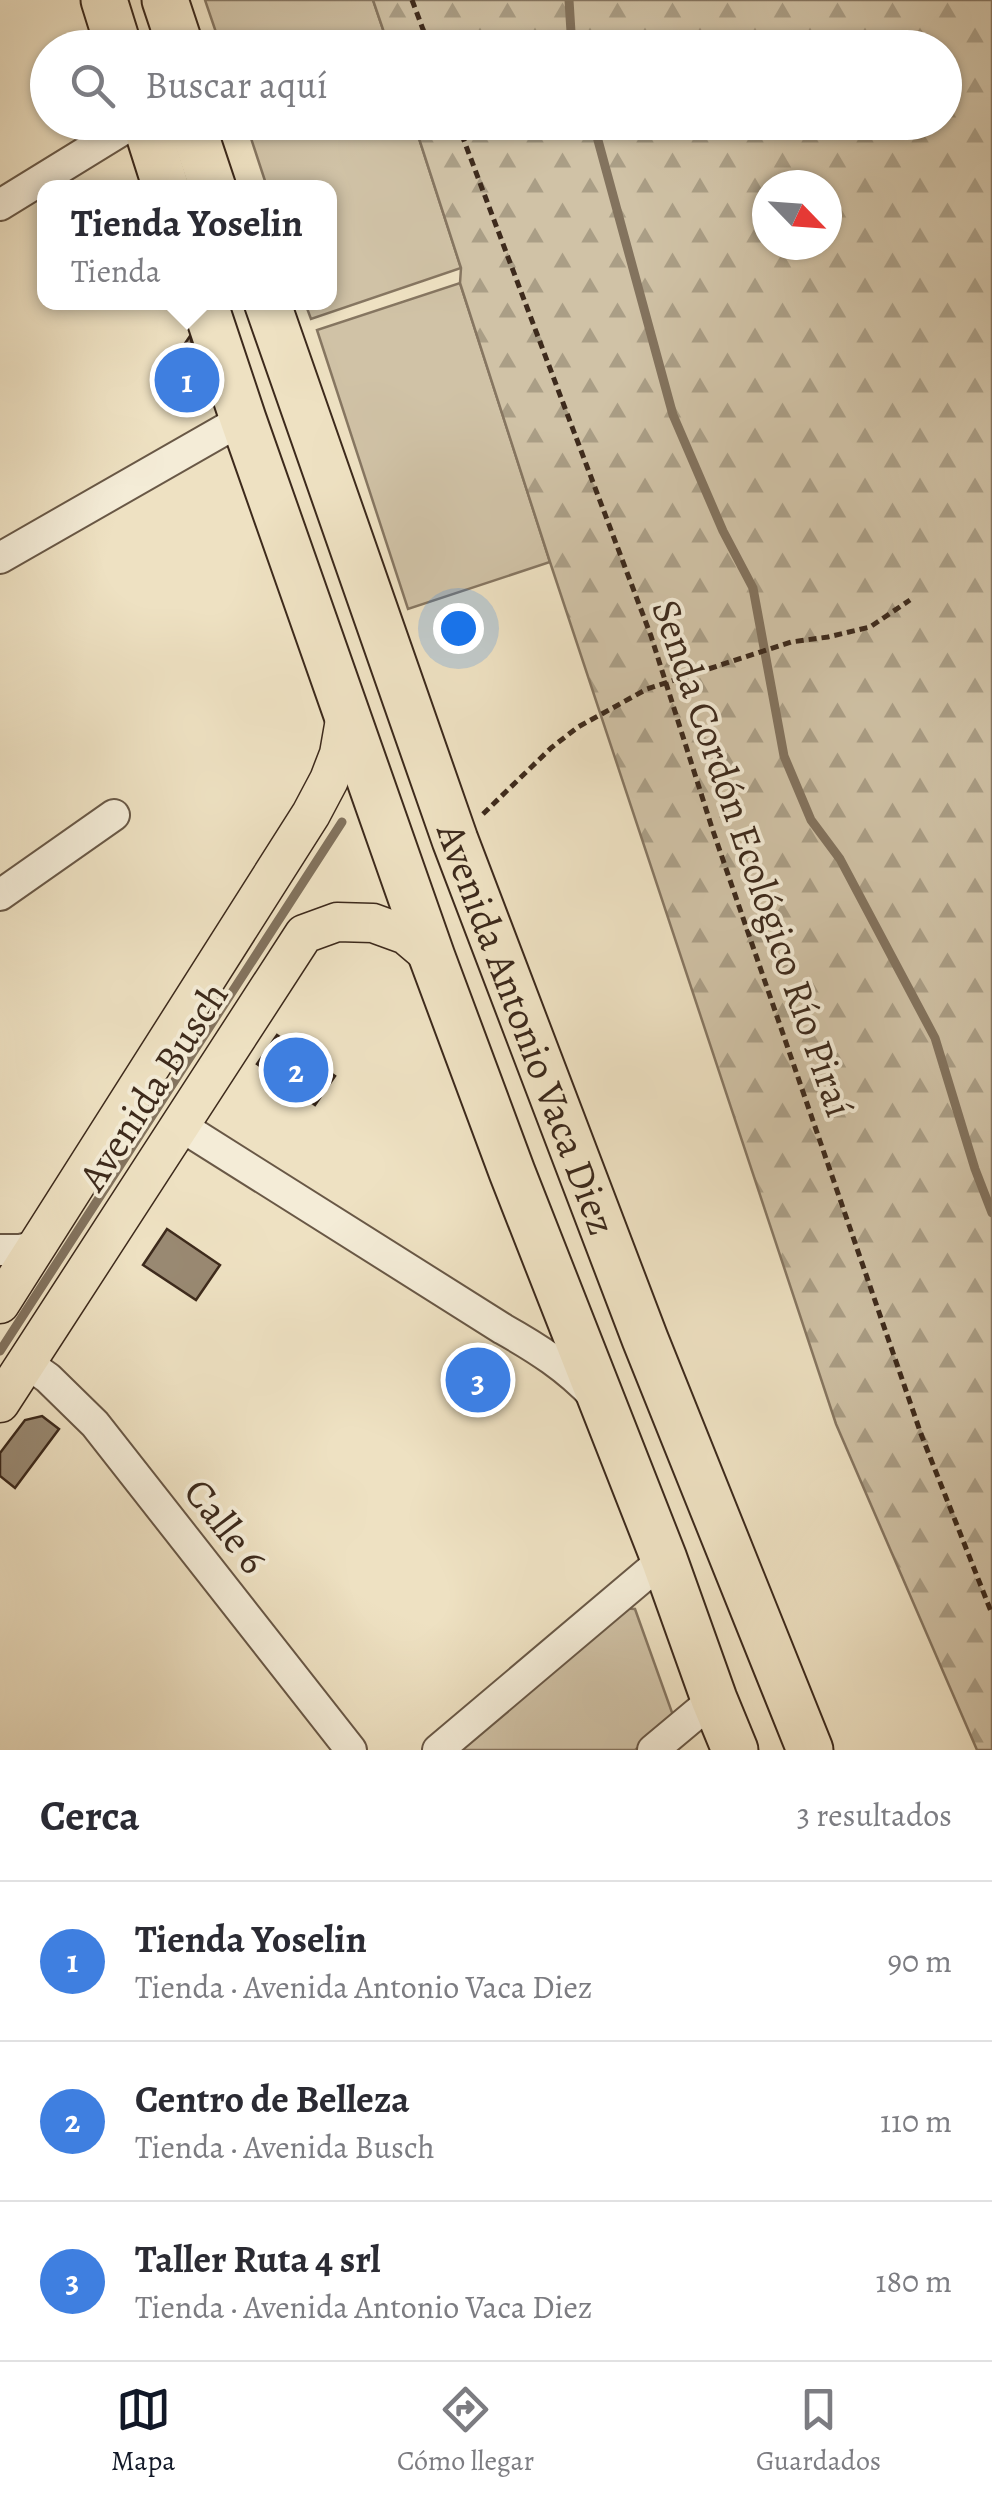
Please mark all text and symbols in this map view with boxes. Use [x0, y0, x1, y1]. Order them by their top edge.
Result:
search box [30, 30, 962, 140]
icon: search [65, 58, 120, 113]
text: Buscar aquí [145, 59, 328, 111]
north arrow [752, 170, 842, 260]
popup [37, 180, 337, 310]
text: Tienda Yoselin [71, 197, 303, 249]
text: Tienda [71, 249, 161, 293]
pin: 1 [154, 342, 220, 418]
street label: Senda Cordón Ecológico Río Piraí [639, 592, 867, 1124]
your location [433, 603, 484, 654]
street label: Avenida Antonio Vaca Diez [423, 815, 630, 1243]
street label: Avenida Busch [64, 971, 241, 1202]
pin: 2 [264, 1032, 328, 1108]
pin: 3 [446, 1342, 510, 1418]
street label: Calle 6 [171, 1467, 281, 1585]
text: Cerca [40, 1787, 139, 1844]
text: 3 resultados [797, 1793, 952, 1837]
text: Tienda Yoselin [135, 1913, 367, 1965]
text: 1 [67, 1939, 78, 1983]
text: 90 m [887, 1939, 952, 1983]
text: Tienda · Avenida Antonio Vaca Diez [135, 1965, 592, 2009]
text: Centro de Belleza [135, 2073, 410, 2125]
text: 2 [65, 2099, 80, 2143]
text: 110 m [880, 2099, 952, 2143]
text: Tienda · Avenida Busch [135, 2125, 435, 2169]
text: Taller Ruta 4 srl [135, 2233, 381, 2285]
text: 3 [66, 2259, 79, 2303]
text: 180 m [876, 2259, 952, 2303]
text: Tienda · Avenida Antonio Vaca Diez [135, 2285, 592, 2329]
tab: Mapa [111, 2382, 175, 2480]
tab: Cómo llegar [397, 2382, 534, 2480]
tab: Guardados [756, 2382, 881, 2480]

